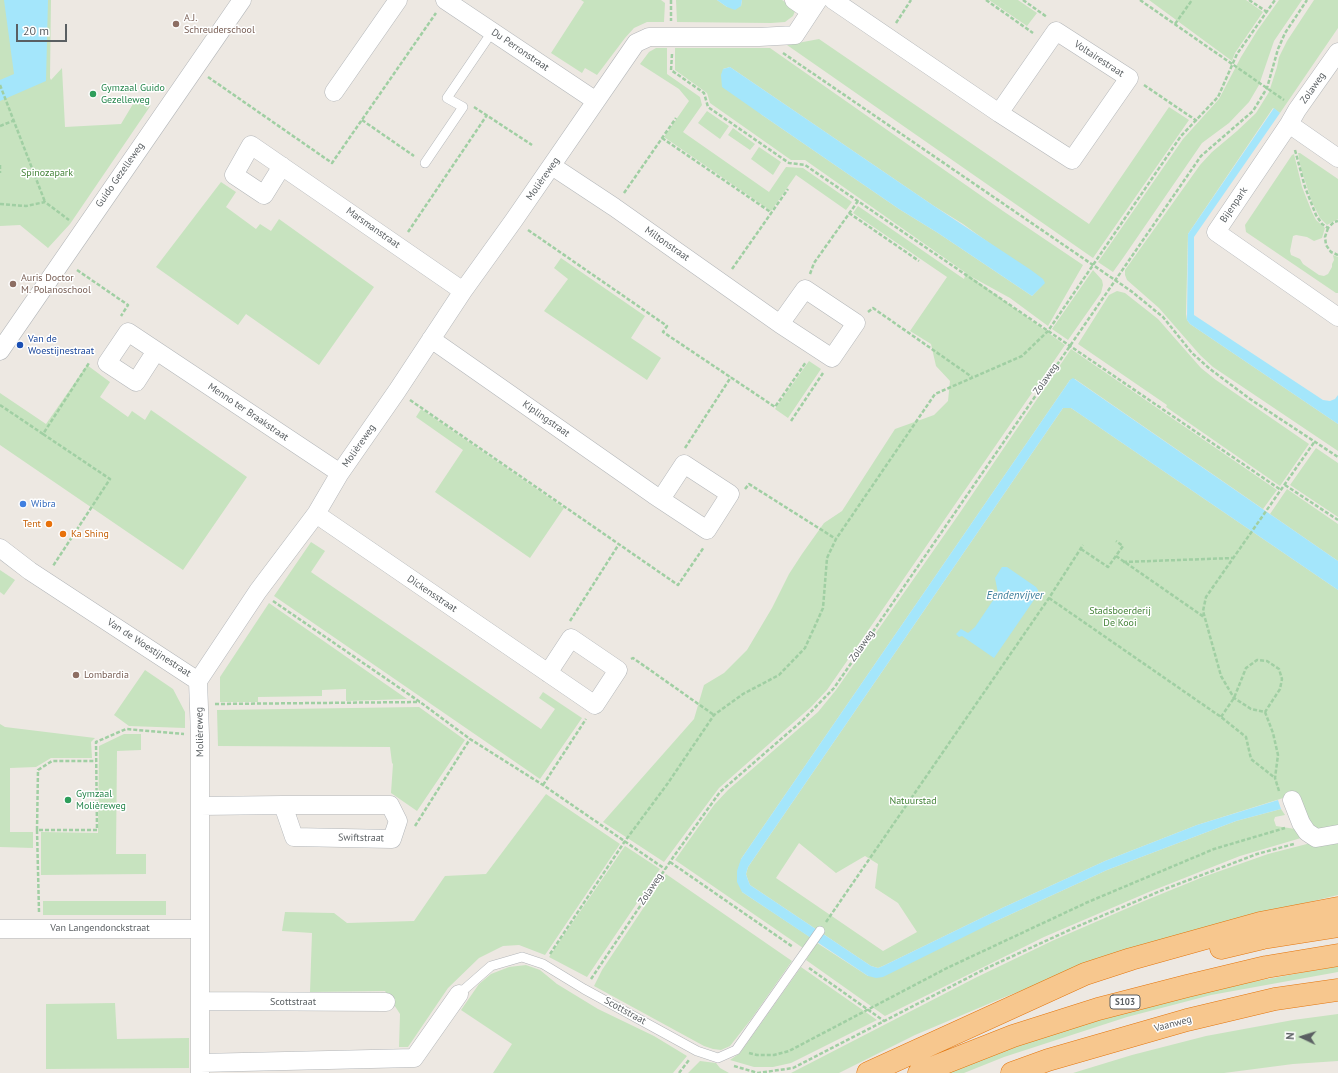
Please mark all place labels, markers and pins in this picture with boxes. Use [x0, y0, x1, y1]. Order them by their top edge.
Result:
place label: A.J. Schreuderschool [184, 12, 255, 36]
marker: A.J. Schreuderschool [171, 19, 181, 29]
place label: Gymzaal Guido Gezelleweg [101, 82, 165, 106]
marker: Gymzaal Guido Gezelleweg [88, 89, 98, 99]
place label: Auris Doctor M. Polanoschool [21, 272, 91, 296]
marker: Auris Doctor M. Polanoschool [8, 279, 18, 289]
place label: Van de Woestijnestraat [28, 333, 94, 356]
marker: Van de Woestijnestraat [15, 340, 25, 350]
place label: Wibra [31, 498, 56, 510]
marker: Wibra [18, 499, 28, 509]
place label: Tent [23, 518, 41, 530]
marker: Tent [44, 519, 54, 529]
place label: Ka Shing [71, 528, 109, 540]
marker: Ka Shing [58, 529, 68, 539]
place label: Lombardia [84, 669, 129, 681]
marker: Lombardia [71, 670, 81, 680]
place label: Gymzaal Molièreweg [76, 788, 126, 812]
marker: Gymzaal Molièreweg [63, 795, 73, 805]

